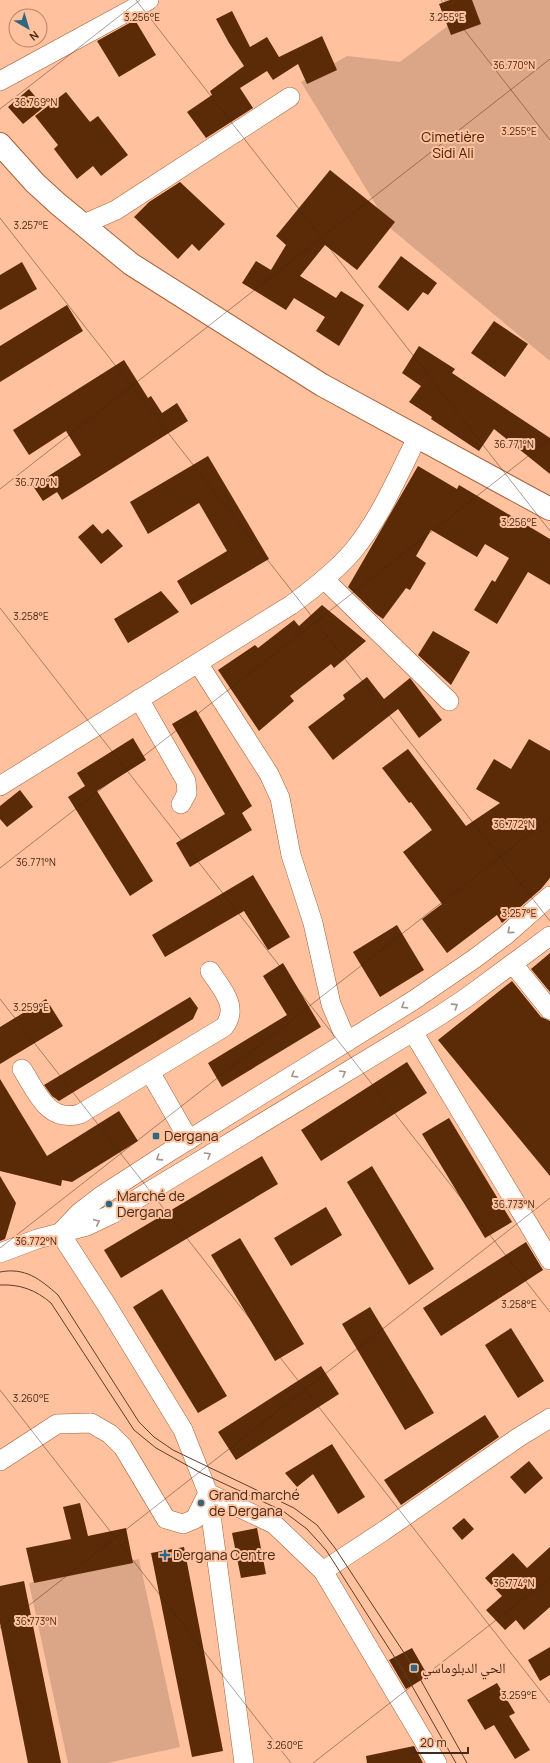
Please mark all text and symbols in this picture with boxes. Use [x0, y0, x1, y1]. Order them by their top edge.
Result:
north arrow [8, 8, 48, 48]
text: 3.256°E [124, 10, 160, 24]
text: 3.255°E [429, 10, 465, 24]
text: N [27, 28, 42, 45]
text: 36.770°N [493, 58, 535, 72]
text: 36.769°N [15, 95, 58, 109]
text: 3.255°E [501, 124, 537, 138]
park label: Cimetière Sidi Ali [421, 127, 485, 162]
text: 3.257°E [14, 218, 49, 232]
text: 36.771°N [494, 437, 534, 451]
text: 36.770°N [15, 475, 57, 489]
text: 3.256°E [501, 515, 537, 529]
text: 3.258°E [13, 609, 49, 623]
text: 36.772°N [493, 817, 535, 831]
text: 36.771°N [16, 855, 56, 869]
text: 3.257°E [502, 906, 537, 920]
one-way arrow [507, 927, 515, 934]
text: 3.259°E [13, 1000, 49, 1014]
one-way arrow [401, 1001, 408, 1009]
one-way arrow [451, 1003, 458, 1011]
one-way arrow [291, 1070, 298, 1078]
one-way arrow [339, 1070, 346, 1078]
place label: Dergana [164, 1126, 219, 1145]
marker: Dergana [151, 1131, 161, 1141]
one-way arrow [204, 1152, 211, 1160]
one-way arrow [157, 1154, 164, 1161]
place label: Marché de Dergana [117, 1186, 185, 1221]
text: 36.773°N [493, 1197, 535, 1211]
marker: Marché de Dergana [104, 1199, 114, 1209]
one-way arrow [93, 1218, 100, 1226]
text: 36.772°N [15, 1234, 57, 1248]
text: 3.258°E [501, 1297, 537, 1311]
text: 3.260°E [13, 1391, 49, 1405]
place label: Grand marché de Dergana [209, 1485, 300, 1520]
marker: Grand marché de Dergana [196, 1498, 206, 1508]
place label: Dergana Centre [173, 1545, 275, 1564]
marker: Dergana Centre [160, 1550, 170, 1560]
text: 36.774°N [493, 1576, 535, 1590]
text: 36.773°N [15, 1614, 57, 1628]
place label: الحي الدبلوماسي [422, 1658, 506, 1680]
marker: الحي الدبلوماسي [409, 1663, 419, 1673]
text: 3.259°E [501, 1688, 537, 1702]
scale bar [414, 1729, 468, 1755]
text: 20 m [420, 1734, 447, 1751]
text: 3.260°E [267, 1738, 303, 1752]

